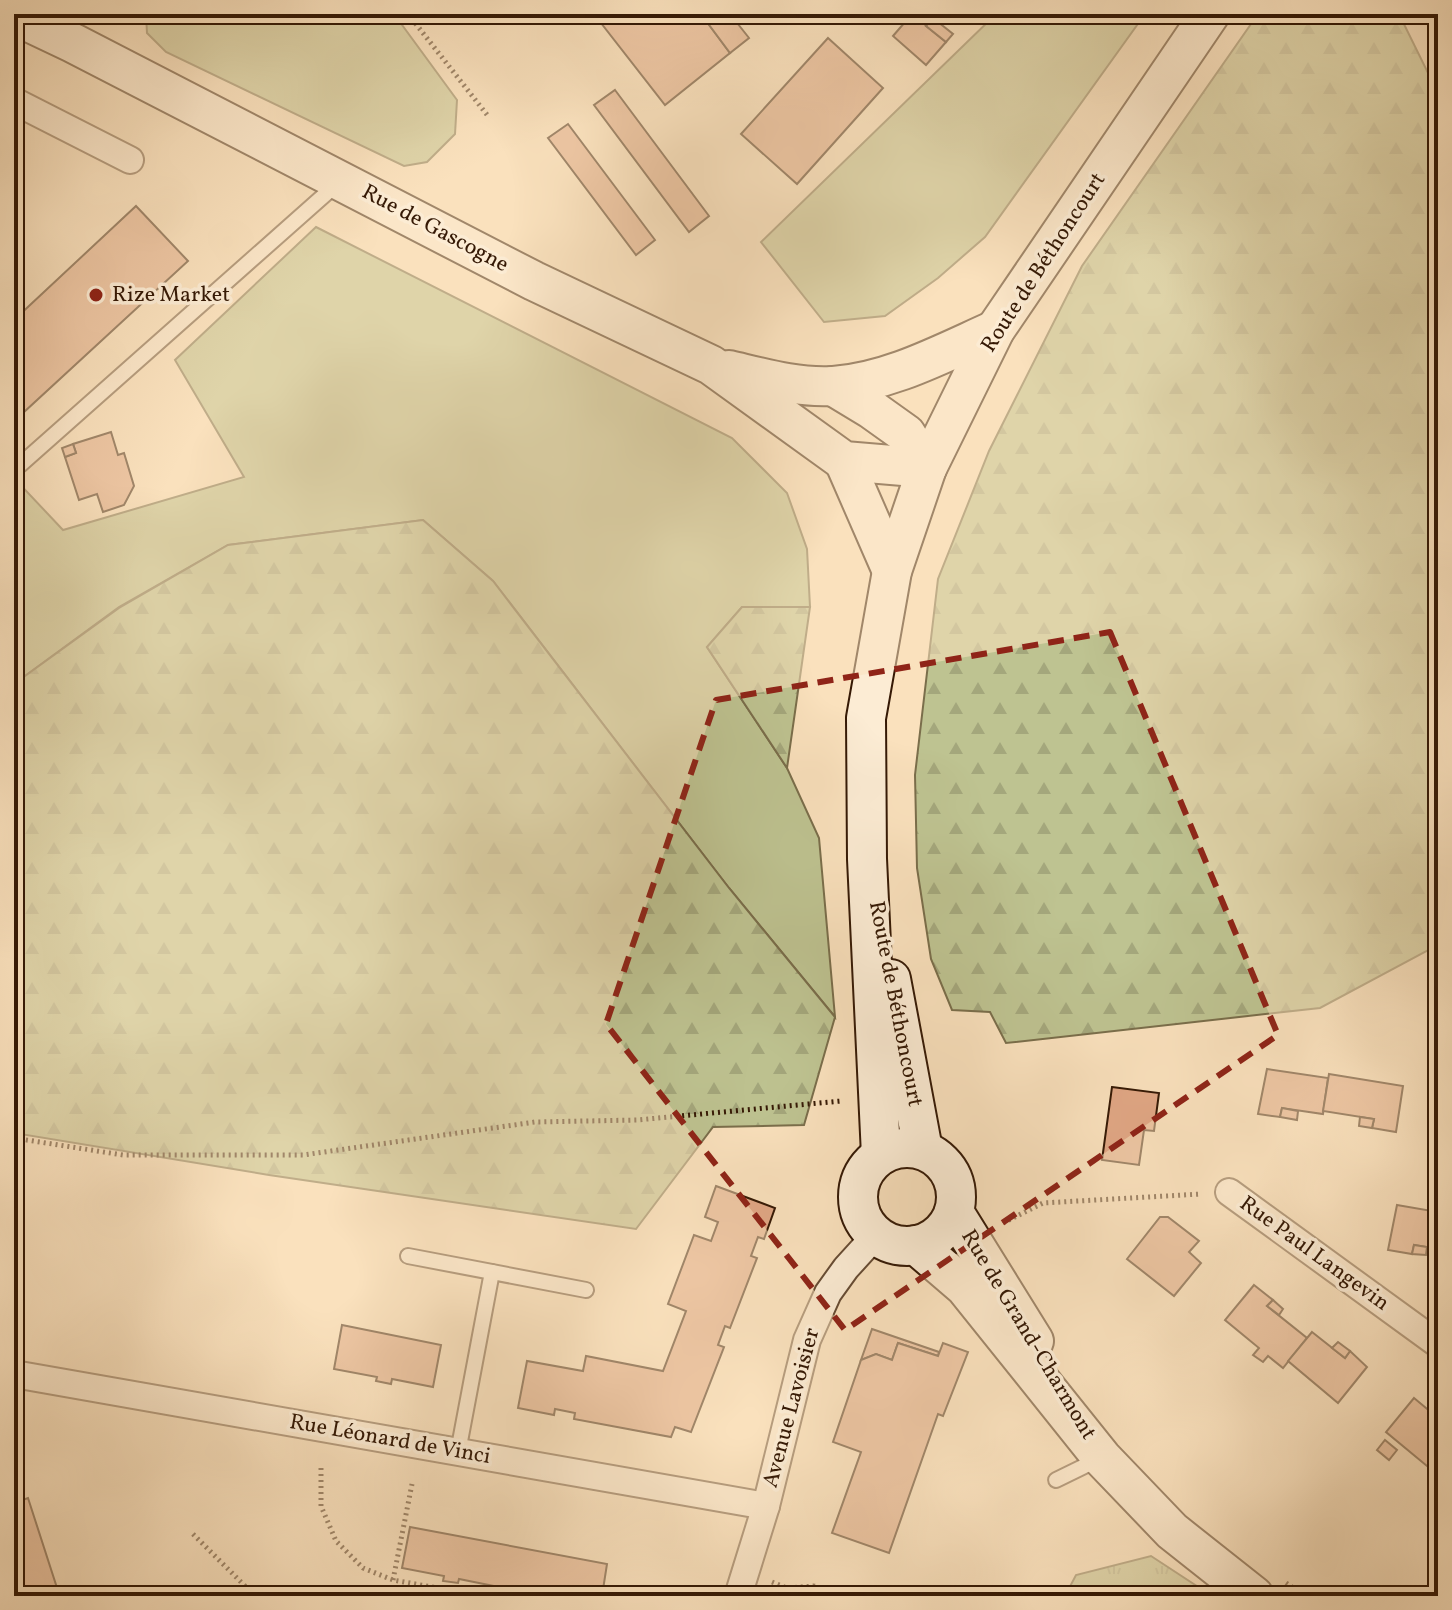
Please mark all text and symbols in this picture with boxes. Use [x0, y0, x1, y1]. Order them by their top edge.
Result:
street label: Route de Béthoncourt [974, 167, 1114, 359]
street label: Rue de Gascogne [356, 177, 514, 281]
place label: Rize Market [112, 280, 230, 311]
marker: Rize Market [87, 286, 105, 304]
street label: Route de Béthoncourt [860, 898, 930, 1110]
street label: Rue Paul Langevin [1233, 1189, 1395, 1319]
street label: Rue de Grand-Charmont [953, 1224, 1103, 1446]
street label: Avenue Lavoisier [756, 1325, 828, 1491]
street label: Rue Léonard de Vinci [287, 1407, 493, 1473]

